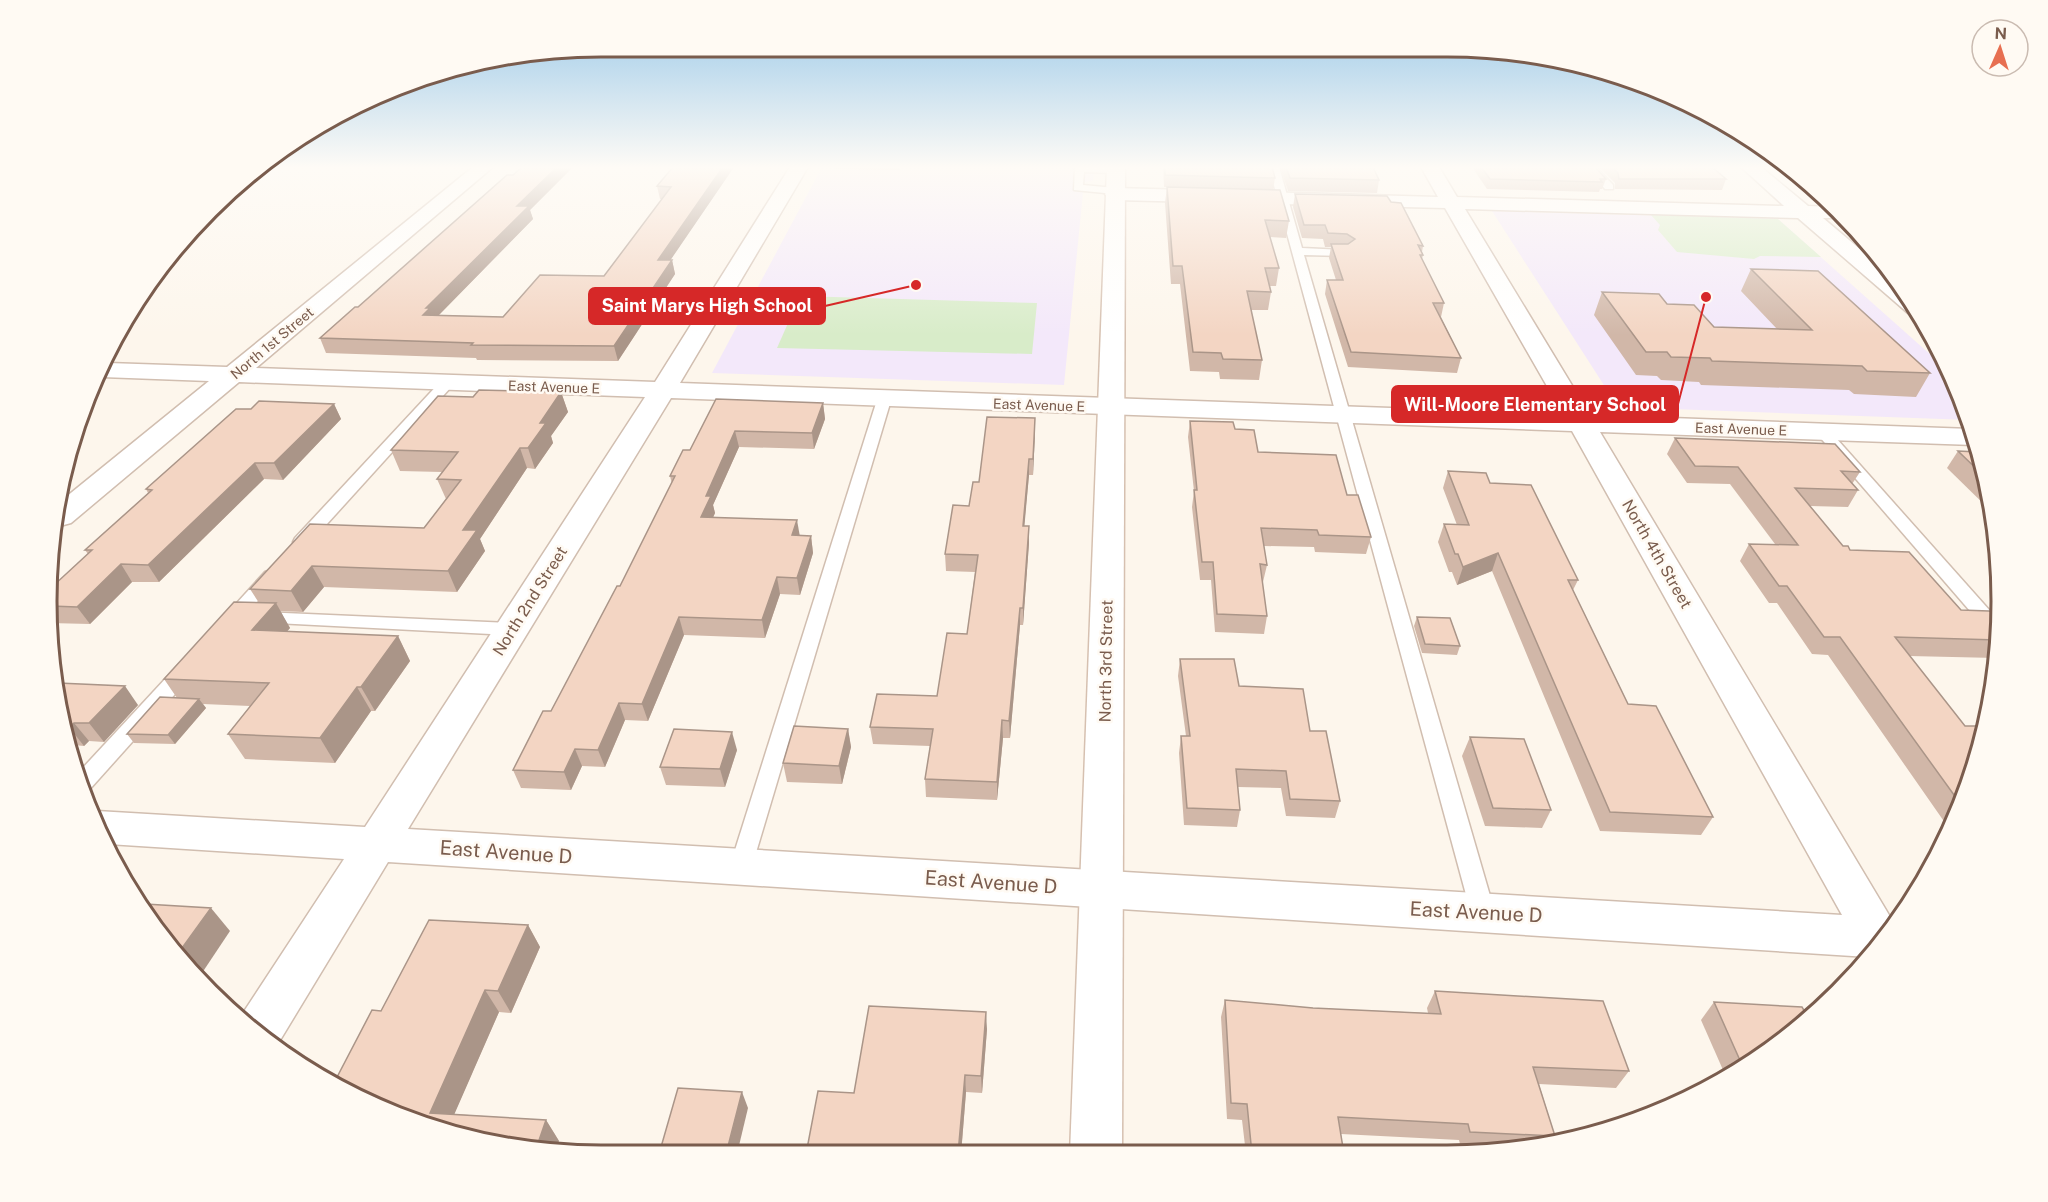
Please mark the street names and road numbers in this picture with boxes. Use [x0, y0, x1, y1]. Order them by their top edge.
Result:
street label: North 1st Street [227, 304, 317, 382]
street label: East Avenue E [508, 377, 600, 397]
street label: East Avenue E [993, 395, 1085, 415]
street label: East Avenue E [1695, 419, 1787, 439]
street label: North 4th Street [1618, 496, 1696, 612]
street label: North 2nd Street [489, 543, 571, 659]
street label: North 3rd Street [1095, 599, 1117, 723]
street label: East Avenue D [439, 835, 573, 869]
street label: East Avenue D [924, 865, 1058, 899]
street label: East Avenue D [1409, 897, 1543, 927]

